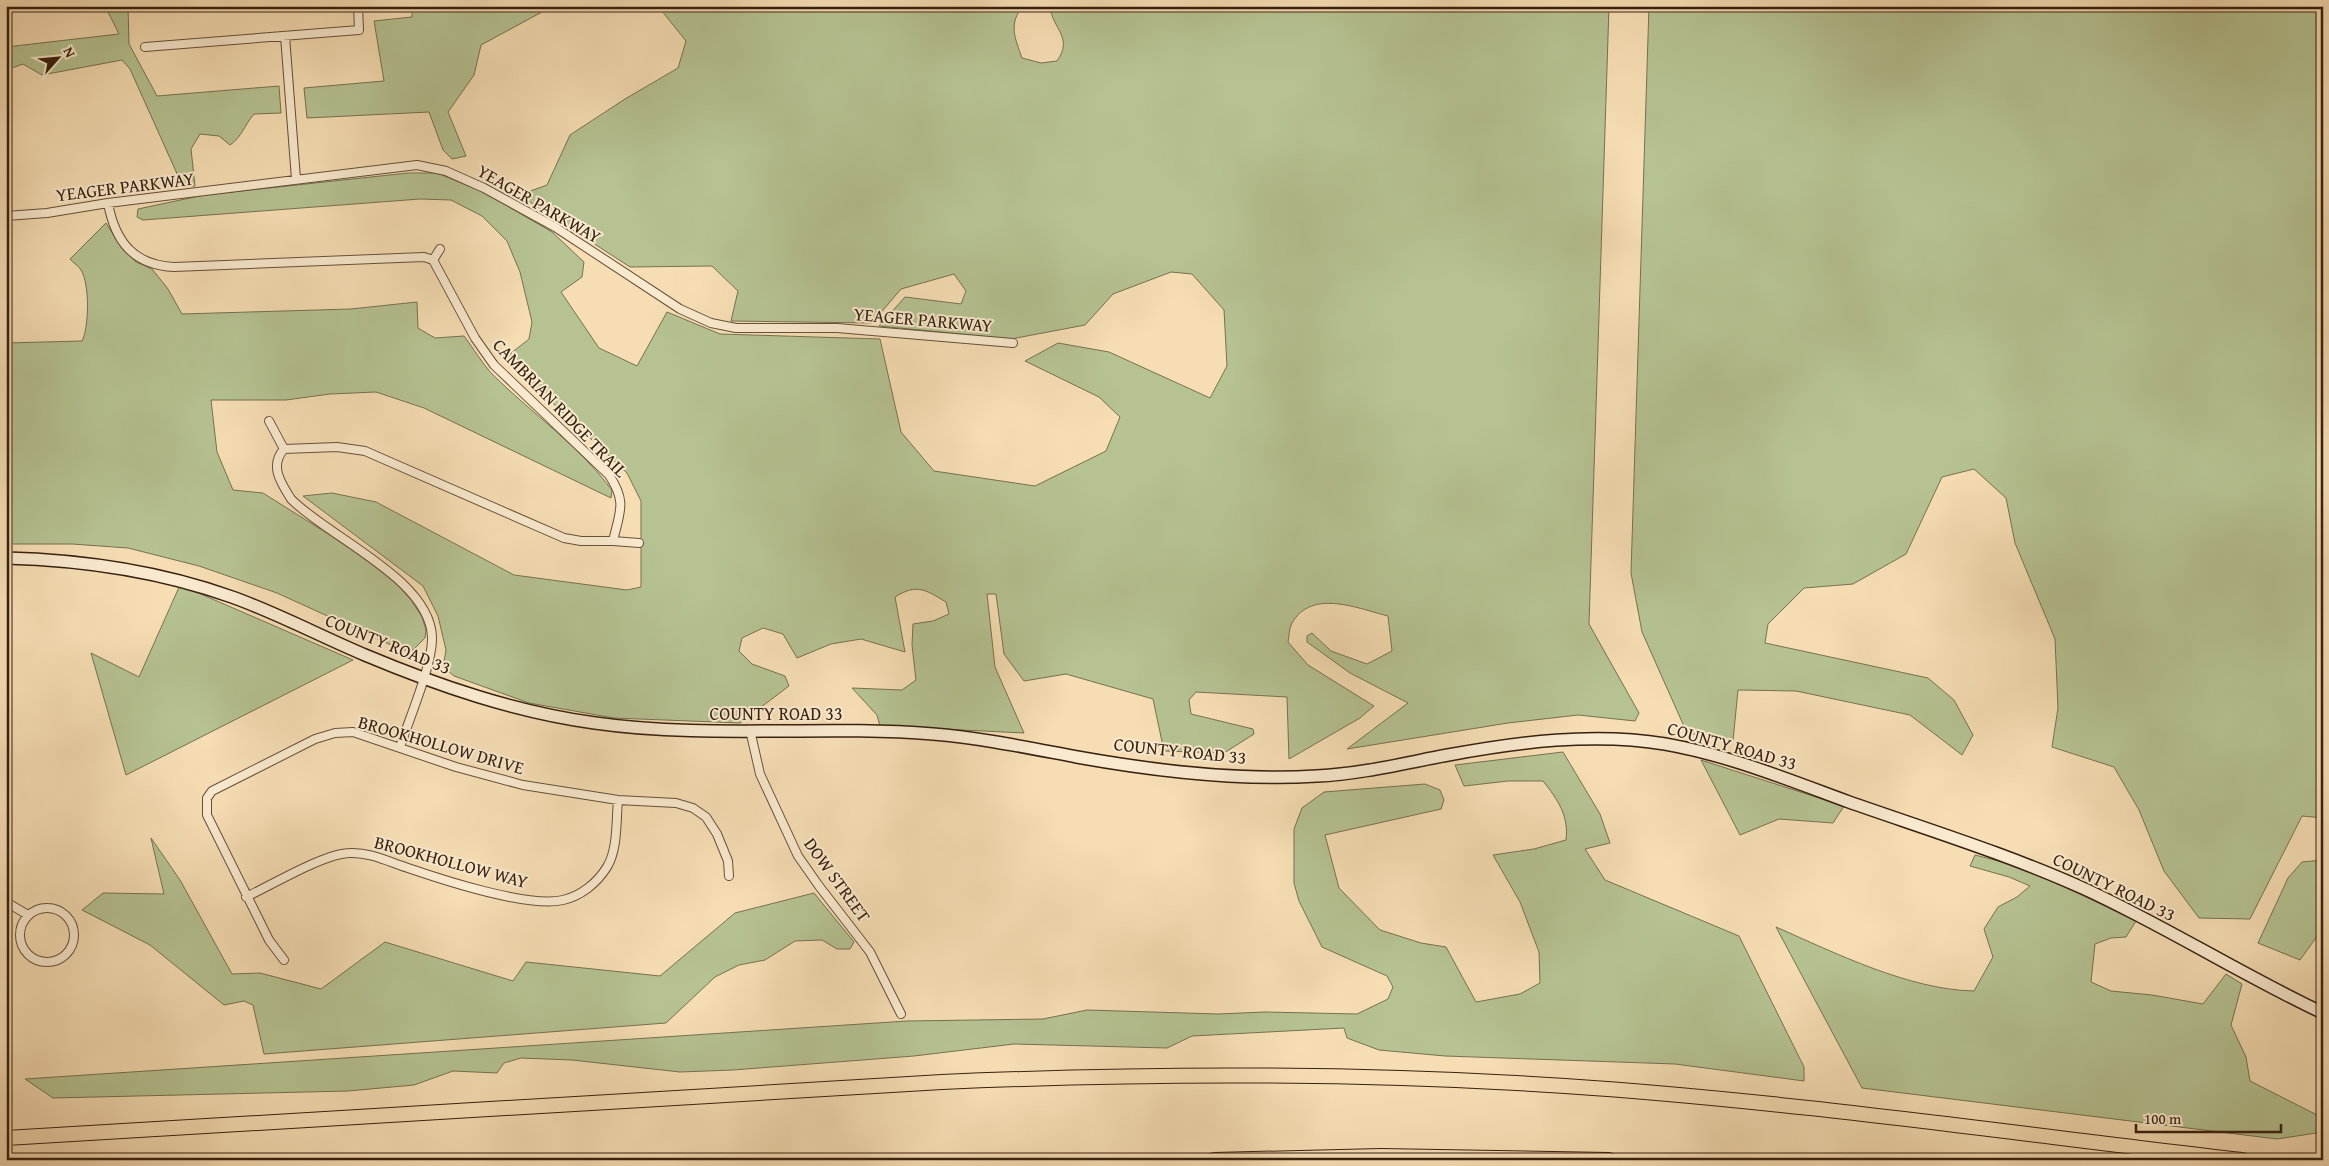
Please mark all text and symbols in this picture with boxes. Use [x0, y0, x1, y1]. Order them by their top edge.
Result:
north arrow [32, 32, 82, 82]
text: N [59, 43, 81, 61]
street label: YEAGER PARKWAY [472, 157, 606, 250]
street label: YEAGER PARKWAY [54, 165, 196, 208]
street label: YEAGER PARKWAY [853, 300, 994, 339]
street label: CAMBRIAN RIDGE TRAIL [487, 332, 634, 483]
street label: COUNTY ROAD 33 [321, 606, 455, 681]
street label: COUNTY ROAD 33 [709, 700, 843, 727]
street label: BROOKHOLLOW DRIVE [355, 708, 527, 781]
street label: COUNTY ROAD 33 [1664, 714, 1800, 777]
street label: COUNTY ROAD 33 [1112, 730, 1248, 771]
street label: BROOKHOLLOW WAY [371, 828, 531, 895]
street label: DOW STREET [797, 832, 877, 928]
street label: COUNTY ROAD 33 [2048, 845, 2180, 928]
scale bar [2136, 1101, 2282, 1133]
text: 100 m [2144, 1108, 2182, 1129]

